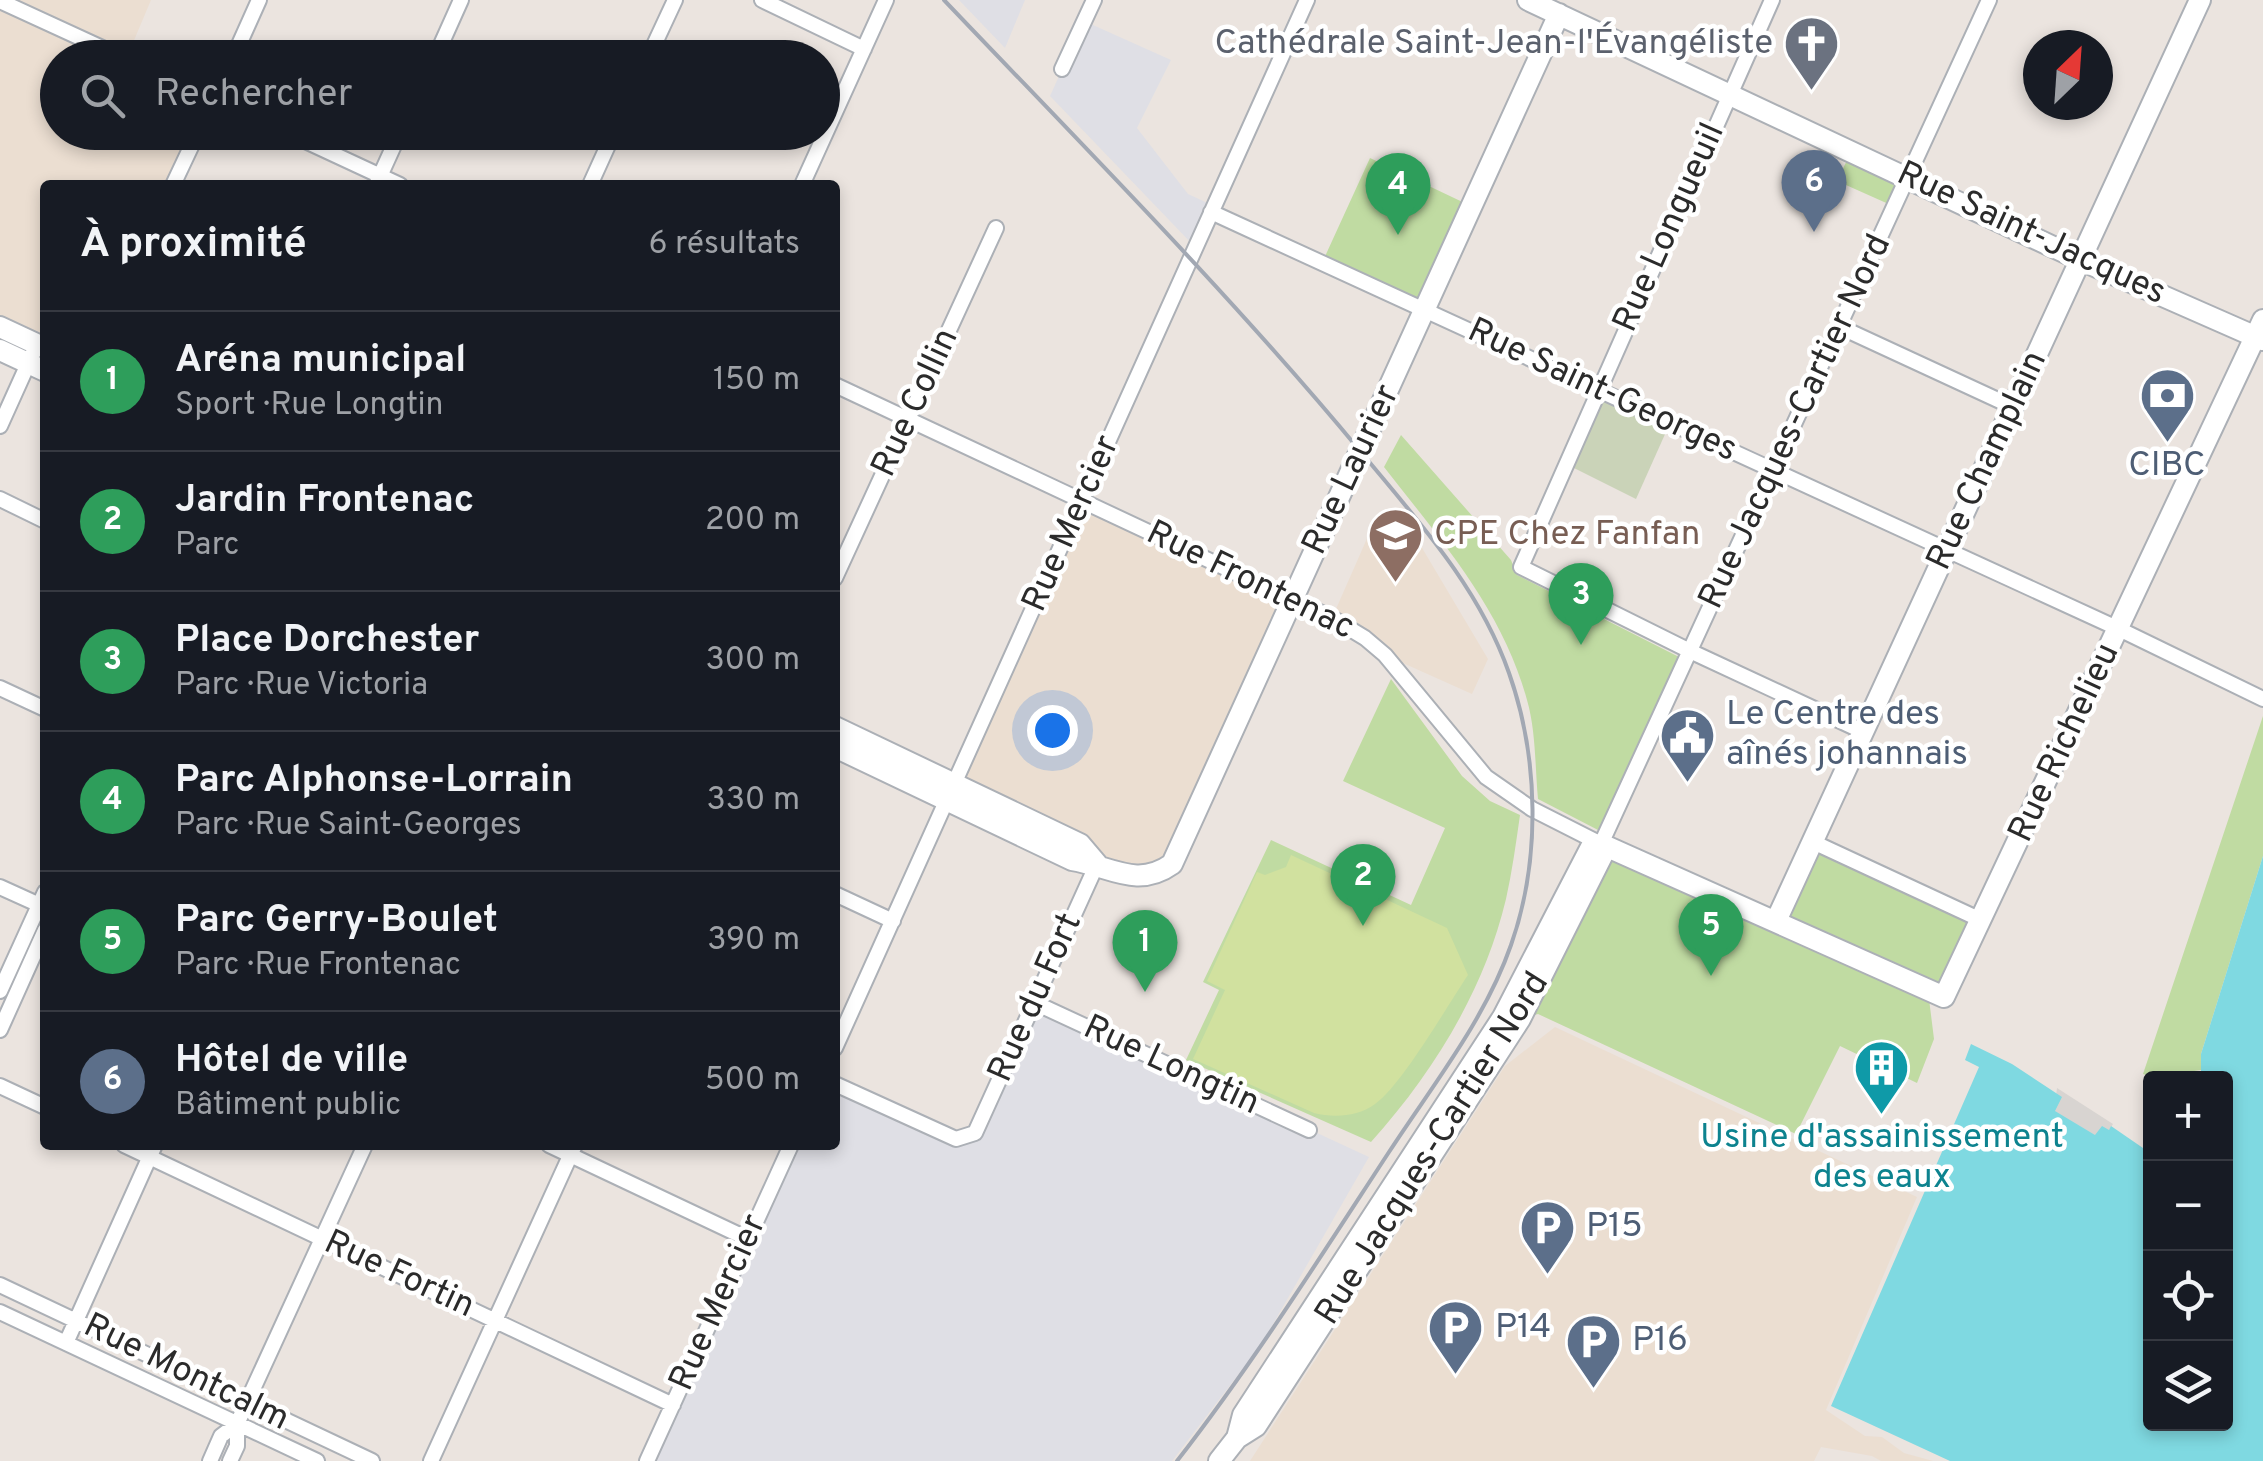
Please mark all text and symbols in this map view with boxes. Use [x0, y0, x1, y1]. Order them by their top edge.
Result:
church icon: Cathédrale Saint-Jean-l'Évangéliste [1782, 14, 1842, 93]
place label: Cathédrale Saint-Jean-l'Évangéliste [1214, 21, 1773, 66]
north arrow [2023, 30, 2113, 120]
search box [40, 40, 840, 150]
icon: search [75, 68, 130, 123]
text: Rechercher [155, 71, 353, 120]
street label: Rue Longueuil [1604, 117, 1736, 339]
pin: 6 [1782, 150, 1846, 232]
pin: 4 [1366, 152, 1430, 235]
street label: Rue Saint-Jacques [1889, 152, 2173, 316]
text: À proximité [80, 219, 307, 272]
text: 6 résultats [648, 225, 800, 265]
street label: Rue Jacques-Cartier Nord [1690, 228, 1902, 616]
street label: Rue Saint-Georges [1460, 309, 1744, 473]
street label: Rue Collin [863, 322, 969, 484]
text: Aréna municipal [175, 337, 466, 386]
street label: Rue Champlain [1918, 344, 2058, 578]
text: 1 [106, 361, 119, 401]
text: 150 m [713, 361, 800, 401]
bank icon: CIBC [2137, 365, 2197, 444]
street label: Rue Laurier [1294, 378, 1410, 562]
text: Sport · Rue Longtin [175, 386, 444, 426]
street label: Rue Mercier [1014, 429, 1130, 619]
place label: CIBC [2128, 444, 2206, 488]
text: Jardin Frontenac [175, 477, 474, 526]
text: 2 [103, 501, 122, 541]
text: 200 m [705, 501, 800, 541]
school or university icon: CPE Chez Fanfan [1365, 505, 1425, 584]
street label: Rue Frontenac [1139, 512, 1361, 650]
place label: CPE Chez Fanfan [1434, 513, 1700, 557]
text: Parc [175, 526, 239, 566]
pin: 3 [1548, 562, 1614, 645]
text: Place Dorchester [175, 617, 479, 666]
street label: Rue Richelieu [2000, 636, 2130, 850]
text: 3 [103, 641, 122, 681]
text: 300 m [706, 641, 800, 681]
text: Parc · Rue Victoria [175, 666, 428, 706]
place label: Le Centre des aînés johannais [1726, 693, 1968, 777]
your location [1027, 705, 1078, 756]
public building icon: Le Centre des aînés johannais [1657, 705, 1717, 784]
text: Parc Alphonse-Lorrain [175, 757, 573, 806]
text: 4 [102, 781, 123, 821]
text: 330 m [707, 781, 800, 821]
text: Parc · Rue Saint-Georges [175, 806, 522, 846]
pin: 2 [1330, 844, 1396, 926]
pin: 5 [1678, 894, 1744, 976]
text: Parc Gerry-Boulet [175, 897, 498, 946]
street label: Rue du Fort [979, 907, 1093, 1089]
pin: 1 [1112, 910, 1178, 992]
text: 5 [103, 921, 122, 961]
text: 390 m [707, 921, 800, 961]
text: Parc · Rue Frontenac [175, 946, 461, 986]
street label: Rue Jacques-Cartier Nord [1306, 964, 1560, 1334]
street label: Rue Longtin [1076, 1006, 1266, 1126]
text: Hôtel de ville [175, 1037, 408, 1086]
building icon: Usine d'assainissement des eaux [1852, 1037, 1912, 1116]
text: 6 [103, 1061, 122, 1101]
text: 500 m [705, 1061, 800, 1101]
map controls [2143, 1071, 2233, 1431]
button: + [2143, 1071, 2233, 1161]
text: Bâtiment public [175, 1086, 401, 1126]
place label: Usine d'assainissement des eaux [1700, 1116, 2064, 1200]
button: − [2143, 1161, 2233, 1251]
parking icon: P15 [1517, 1197, 1577, 1276]
place label: P15 [1586, 1205, 1643, 1249]
street label: Rue Mercier [661, 1208, 777, 1398]
street label: Rue Fortin [317, 1221, 481, 1329]
button: locate [2143, 1251, 2233, 1341]
parking icon: P14 [1426, 1298, 1486, 1377]
street label: Rue Montcalm [76, 1304, 296, 1442]
place label: P14 [1495, 1306, 1551, 1350]
parking icon: P16 [1563, 1311, 1623, 1390]
place label: P16 [1632, 1319, 1688, 1363]
button: layers [2143, 1341, 2233, 1431]

